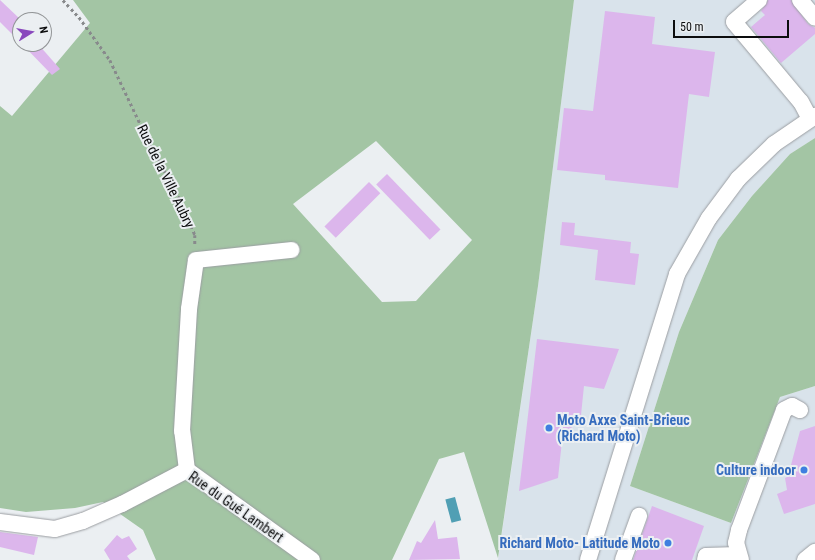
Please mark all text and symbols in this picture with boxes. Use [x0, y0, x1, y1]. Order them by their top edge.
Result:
north arrow [12, 12, 52, 52]
scale bar [675, 12, 791, 38]
text: 50 m [680, 20, 704, 34]
text: N [36, 25, 50, 34]
street label: Rue de la Ville Aubry [134, 122, 198, 230]
place label: Moto Axxe Saint-Brieuc (Richard Moto) [557, 412, 690, 444]
marker: Moto Axxe Saint-Brieuc (Richard Moto) [544, 423, 554, 433]
place label: Culture indoor [716, 462, 796, 478]
marker: Culture indoor [799, 465, 809, 475]
street label: Rue du Gué Lambert [185, 468, 287, 546]
place label: Richard Moto- Latitude Moto [499, 535, 660, 551]
marker: Richard Moto- Latitude Moto [663, 538, 673, 548]

